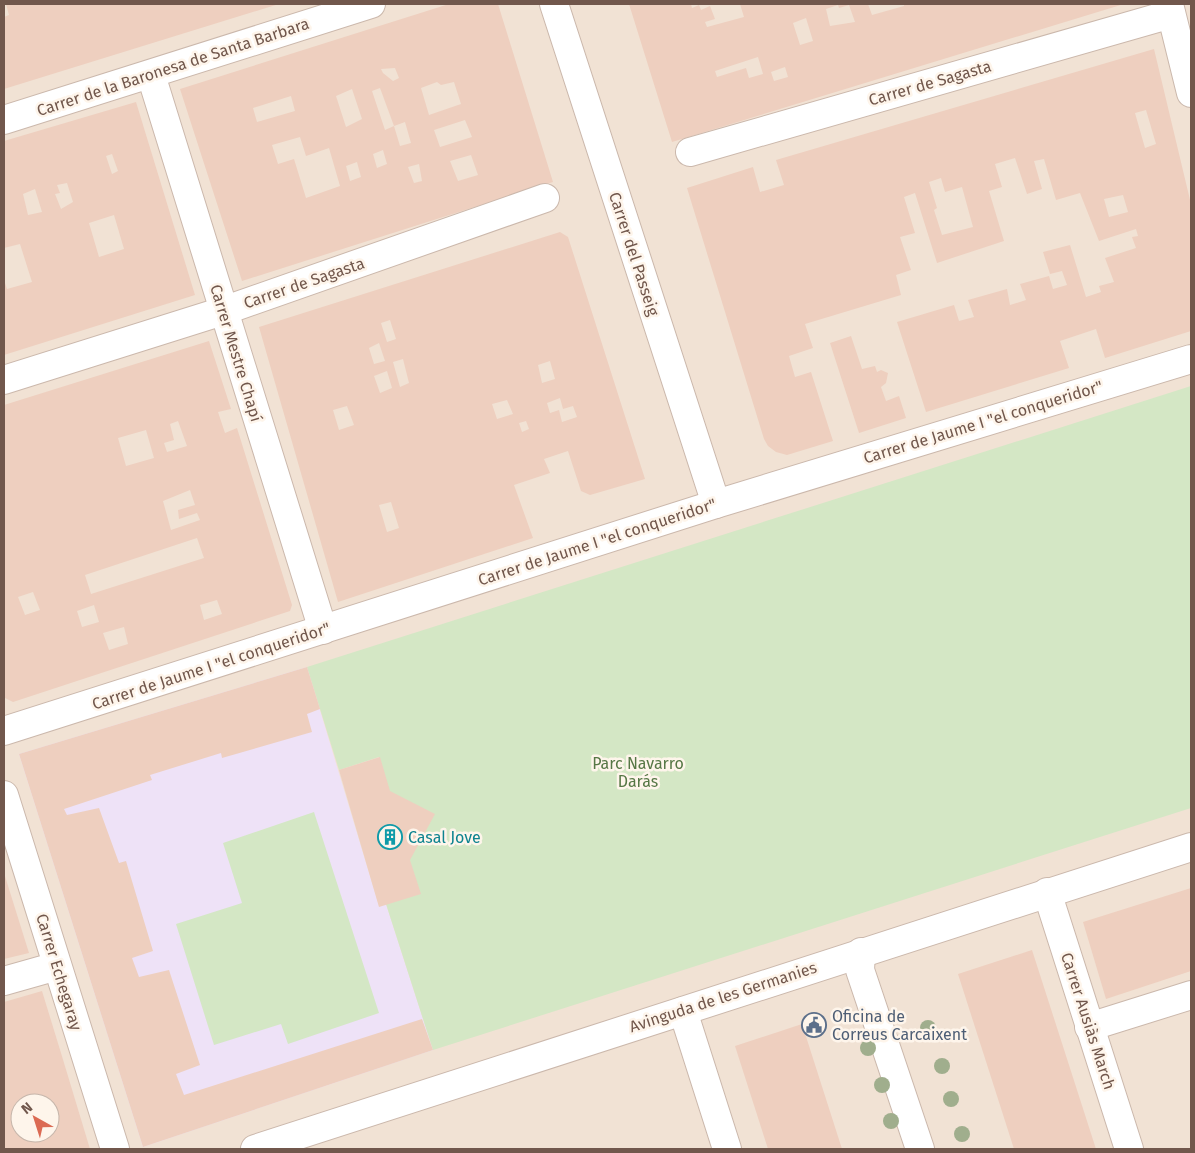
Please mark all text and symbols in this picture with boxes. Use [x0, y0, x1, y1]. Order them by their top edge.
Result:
street label: Carrer de la Baronesa de Santa Barbara [34, 14, 312, 120]
street label: Carrer de Sagasta [866, 56, 994, 110]
street label: Carrer del Passeig [605, 190, 663, 319]
street label: Carrer de Sagasta [241, 253, 367, 313]
street label: Carrer Mestre Chapí [206, 282, 266, 424]
street label: Carrer de Jaume I "el conqueridor" [861, 376, 1105, 468]
street label: Carrer de Jaume I "el conqueridor" [476, 494, 718, 590]
street label: Carrer de Jaume I "el conqueridor" [90, 618, 332, 714]
park label: Parc Navarro Darás [592, 754, 684, 791]
building icon: Casal Jove [377, 824, 403, 850]
place label: Casal Jove [408, 828, 481, 847]
street label: Carrer Echegaray [32, 911, 86, 1033]
street label: Carrer Ausiàs March [1057, 950, 1119, 1092]
street label: Avinguda de les Germanies [627, 958, 819, 1036]
place label: Oficina de Correus Carcaixent [832, 1007, 967, 1044]
public building icon: Oficina de Correus Carcaixent [801, 1012, 827, 1038]
north arrow [10, 1093, 60, 1143]
text: N [18, 1099, 36, 1118]

